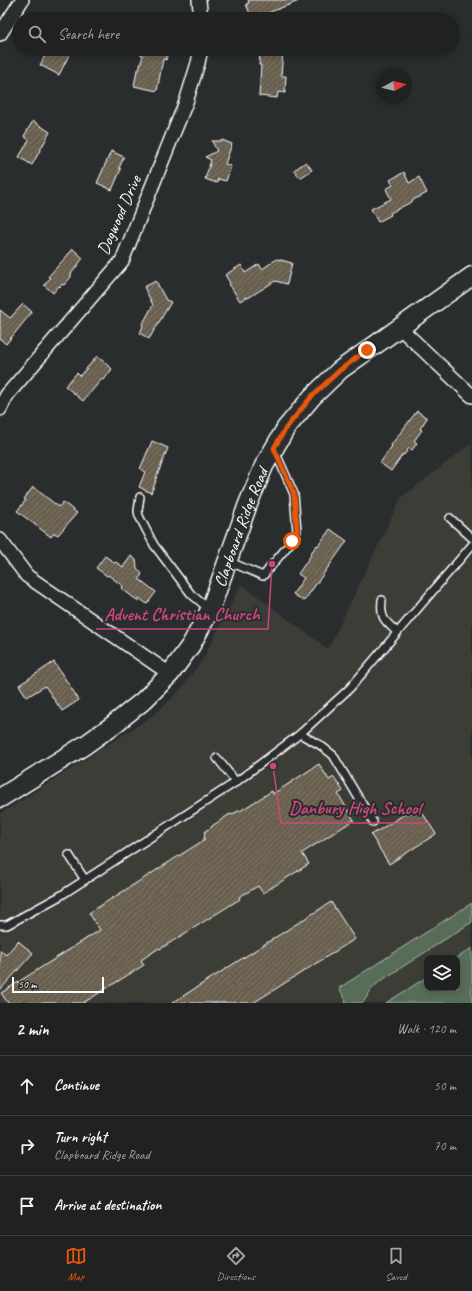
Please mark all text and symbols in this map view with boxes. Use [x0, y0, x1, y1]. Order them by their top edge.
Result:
search box [12, 12, 460, 56]
icon: search [26, 23, 48, 45]
text: Search here [58, 25, 119, 44]
north arrow [376, 68, 412, 104]
street label: Dogwood Drive [92, 171, 146, 258]
route end [358, 341, 376, 359]
street label: Clapboard Ridge Road [209, 462, 274, 590]
route start [283, 532, 301, 550]
callout: Advent Christian Church [96, 599, 268, 629]
text: Advent Christian Church [104, 603, 261, 625]
callout: Danbury High School [281, 793, 429, 823]
text: Danbury High School [289, 797, 425, 819]
map controls [424, 955, 460, 991]
button: layers [424, 955, 460, 991]
scale bar [12, 975, 104, 994]
text: 50 m [18, 977, 37, 991]
text: 2 min [16, 1019, 49, 1040]
text: Walk · 120 m [397, 1021, 456, 1037]
icon: ahead [16, 1075, 38, 1097]
text: Continue [54, 1076, 99, 1095]
text: 50 m [434, 1078, 456, 1094]
text: Turn right [54, 1128, 107, 1147]
icon: right [16, 1135, 38, 1157]
text: 70 m [434, 1138, 456, 1154]
text: Clapboard Ridge Road [54, 1147, 150, 1163]
icon: arrive [16, 1195, 38, 1217]
text: Arrive at destination [54, 1196, 161, 1215]
tab: Map [65, 1245, 87, 1283]
tab: Directions [217, 1245, 255, 1283]
tab: Saved [385, 1245, 407, 1283]

